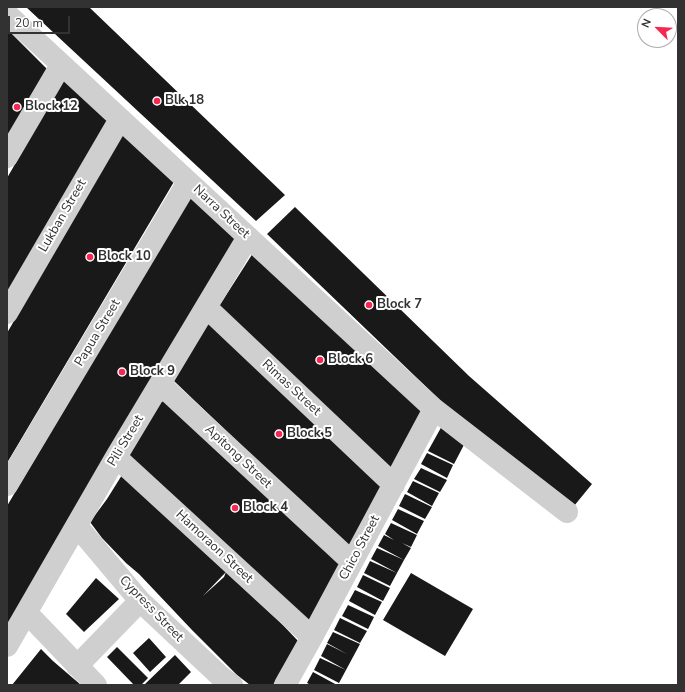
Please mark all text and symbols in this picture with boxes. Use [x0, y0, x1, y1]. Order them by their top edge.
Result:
scale bar [10, 8, 72, 34]
north arrow [637, 8, 677, 48]
text: 20 m [15, 15, 43, 31]
text: N [638, 17, 655, 30]
place label: Blk 18 [165, 93, 204, 109]
marker: Blk 18 [152, 96, 162, 106]
place label: Block 12 [25, 99, 78, 115]
marker: Block 12 [12, 102, 22, 112]
street label: Lukban Street [36, 177, 90, 255]
street label: Narra Street [190, 182, 252, 242]
place label: Block 10 [98, 249, 151, 265]
marker: Block 10 [85, 252, 95, 262]
street label: Papua Street [72, 297, 124, 369]
place label: Block 7 [377, 297, 422, 313]
marker: Block 7 [364, 300, 374, 310]
place label: Block 6 [328, 352, 373, 368]
marker: Block 6 [315, 355, 325, 365]
street label: Rimas Street [258, 357, 324, 419]
place label: Block 9 [130, 364, 175, 380]
marker: Block 9 [117, 367, 127, 377]
street label: Pili Street [105, 413, 147, 469]
street label: Apitong Street [201, 422, 275, 492]
place label: Block 5 [287, 426, 332, 442]
marker: Block 5 [274, 429, 284, 439]
place label: Block 4 [243, 500, 288, 516]
marker: Block 4 [230, 503, 240, 513]
street label: Hamoraon Street [172, 507, 256, 587]
street label: Chico Street [336, 513, 384, 583]
street label: Cypress Street [116, 573, 186, 645]

